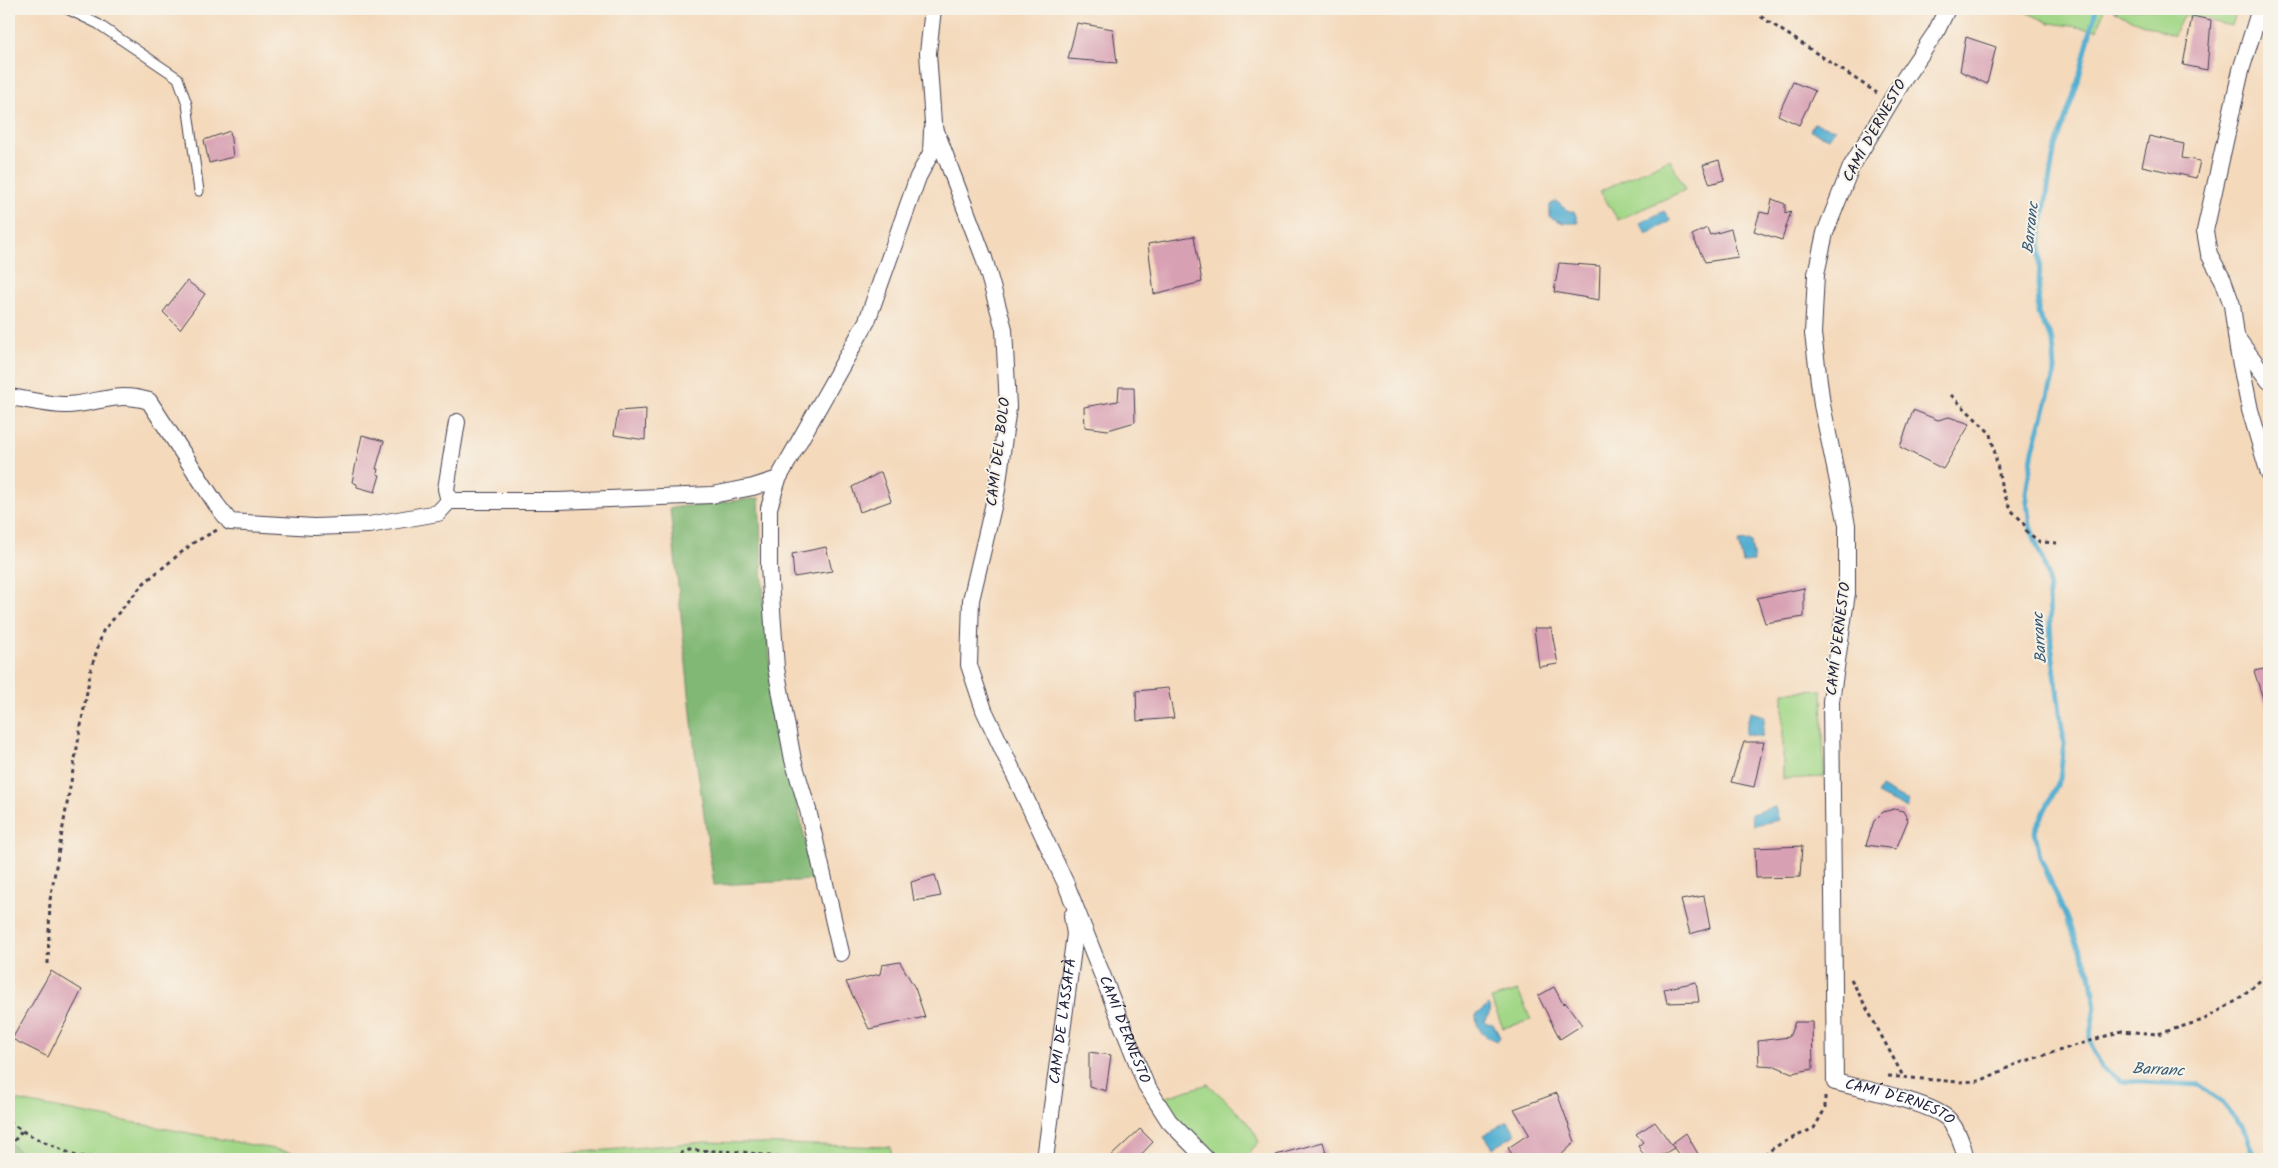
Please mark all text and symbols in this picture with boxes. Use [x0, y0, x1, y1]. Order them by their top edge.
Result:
street label: CAMÍ D'ERNESTO [1837, 75, 1913, 187]
water label: Barranc [2016, 199, 2046, 255]
street label: CAMÍ DEL BOLO [980, 396, 1018, 508]
street label: CAMÍ D'ERNESTO [1820, 581, 1858, 697]
water label: Barranc [2026, 610, 2054, 665]
street label: CAMÍ DE L'ASSAFÀ [1043, 957, 1084, 1086]
street label: CAMÍ D'ERNESTO [1092, 972, 1156, 1087]
water label: Barranc [2132, 1056, 2186, 1084]
street label: CAMÍ D'ERNESTO [1842, 1073, 1960, 1131]

